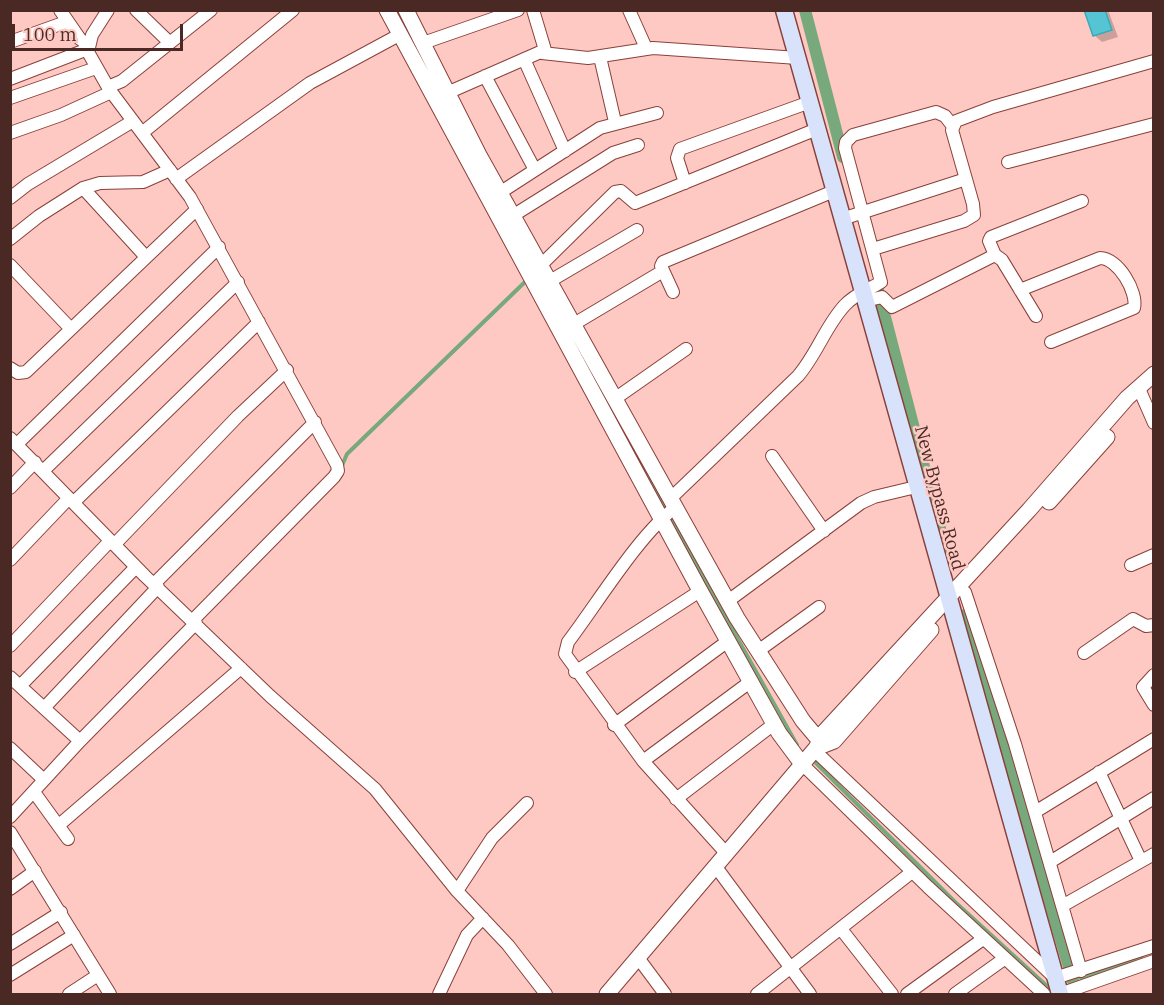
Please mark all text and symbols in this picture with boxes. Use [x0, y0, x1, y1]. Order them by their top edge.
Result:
scale bar [15, 12, 186, 50]
text: 100 m [23, 23, 77, 46]
street label: New Bypass Road [909, 423, 969, 573]

